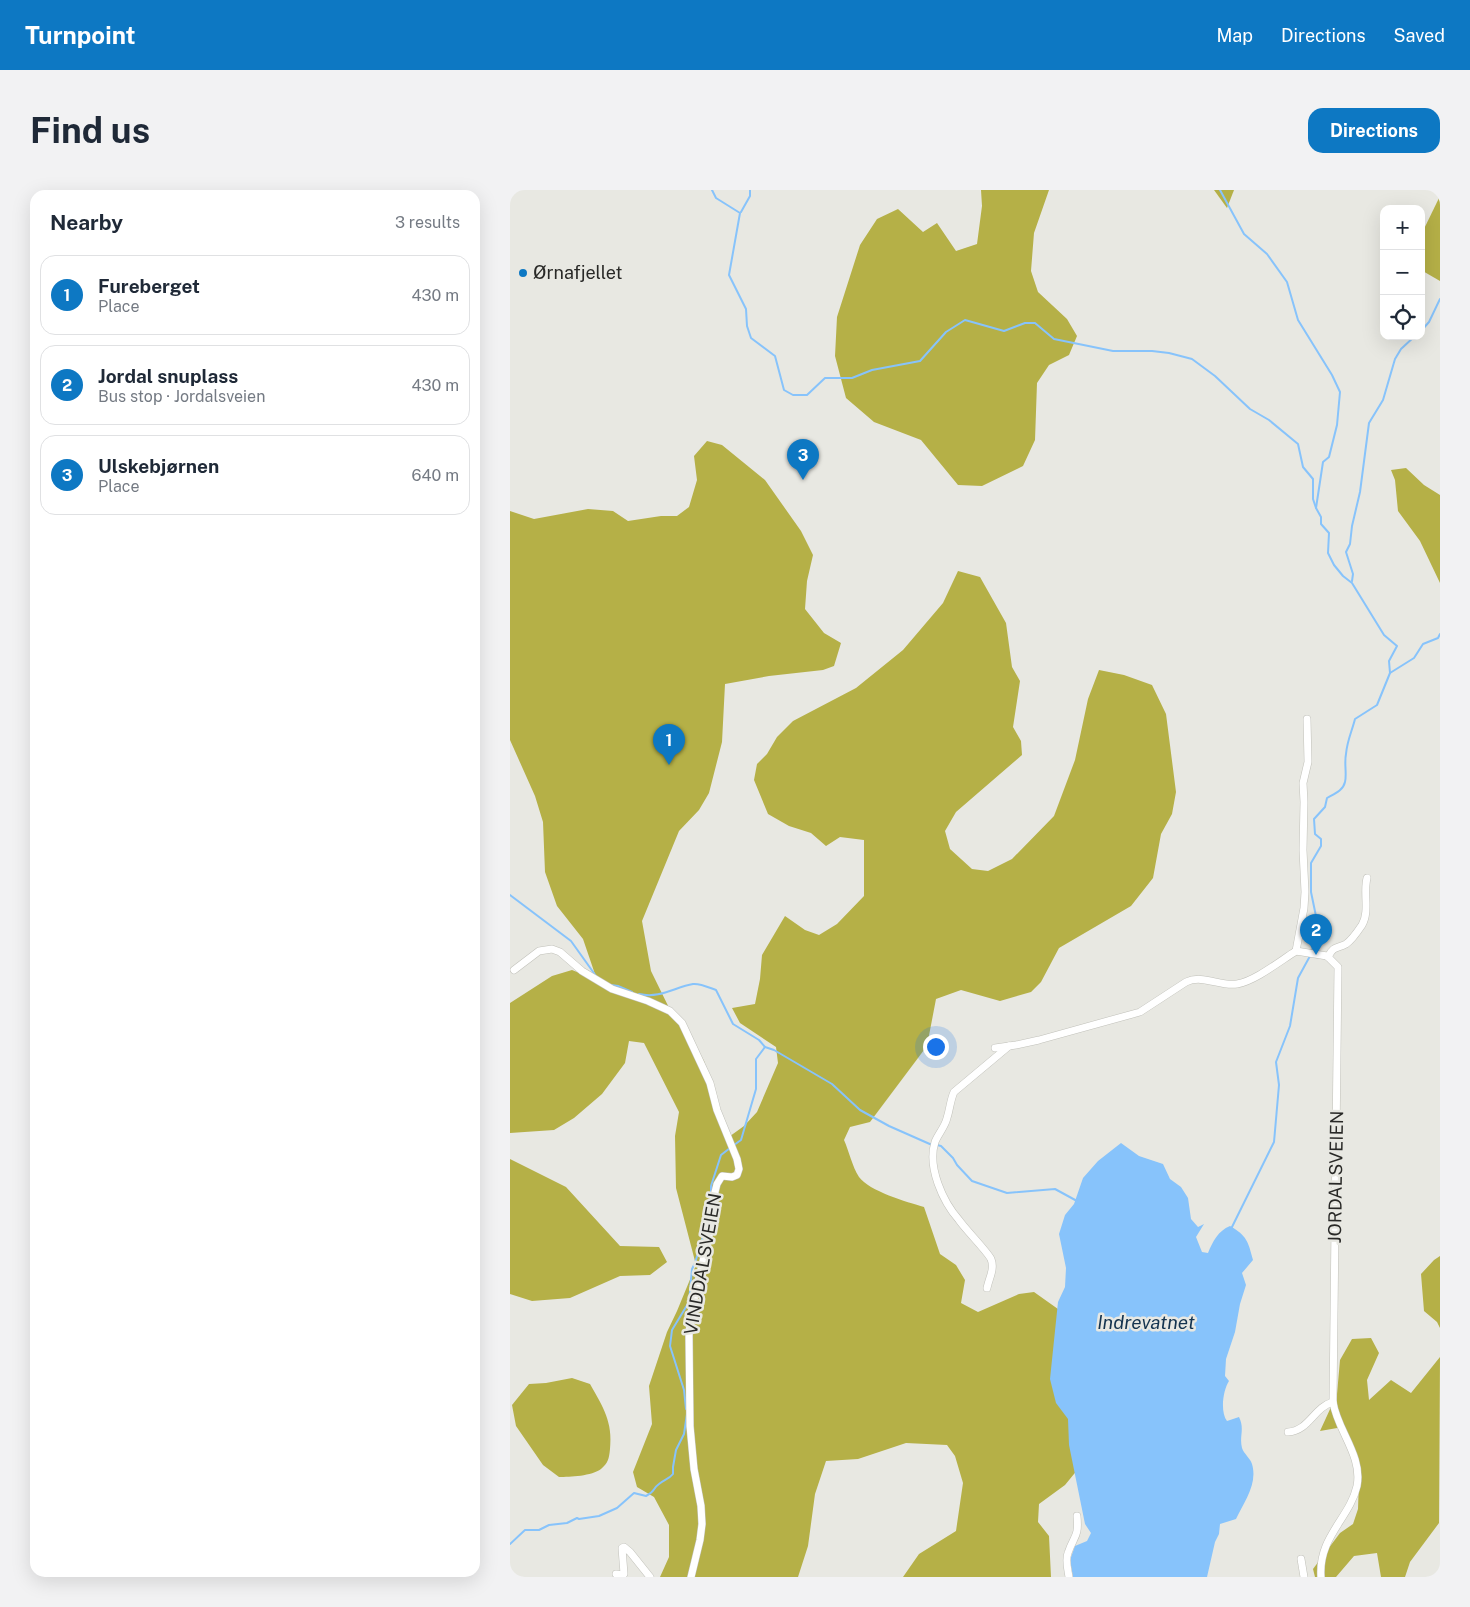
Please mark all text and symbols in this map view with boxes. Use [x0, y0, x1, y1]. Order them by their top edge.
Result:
text: Turnpoint [25, 21, 135, 49]
text: Map [1216, 25, 1253, 46]
text: Directions [1281, 25, 1366, 46]
text: Saved [1394, 25, 1445, 46]
button: Directions [1308, 108, 1440, 153]
text: Find us [30, 110, 150, 151]
map controls [1380, 205, 1425, 340]
button: + [1380, 205, 1425, 250]
text: Nearby [50, 210, 123, 235]
text: 3 results [395, 213, 460, 232]
button: − [1380, 250, 1425, 295]
place label: Ørnafjellet [533, 262, 623, 283]
marker: Ørnafjellet [517, 267, 529, 279]
text: Fureberget [98, 275, 200, 297]
text: 1 [64, 286, 70, 305]
text: 430 m [411, 286, 459, 305]
button: locate [1380, 295, 1425, 340]
text: Place [98, 297, 140, 316]
text: Jordal snuplass [98, 365, 238, 387]
text: 2 [62, 376, 72, 395]
text: 430 m [411, 376, 459, 395]
text: Bus stop · Jordalsveien [98, 387, 265, 406]
pin: 3 [787, 439, 819, 480]
text: Ulskebjørnen [98, 455, 219, 477]
text: 3 [62, 466, 72, 485]
text: 640 m [411, 466, 459, 485]
text: Place [98, 477, 140, 496]
pin: 1 [653, 724, 685, 765]
pin: 2 [1300, 914, 1332, 955]
your location [923, 1034, 949, 1060]
street label: JORDALSVEIEN [1324, 1110, 1347, 1244]
street label: VINDDALSVEIEN [680, 1191, 725, 1336]
water label: Indrevatnet [1097, 1311, 1195, 1333]

